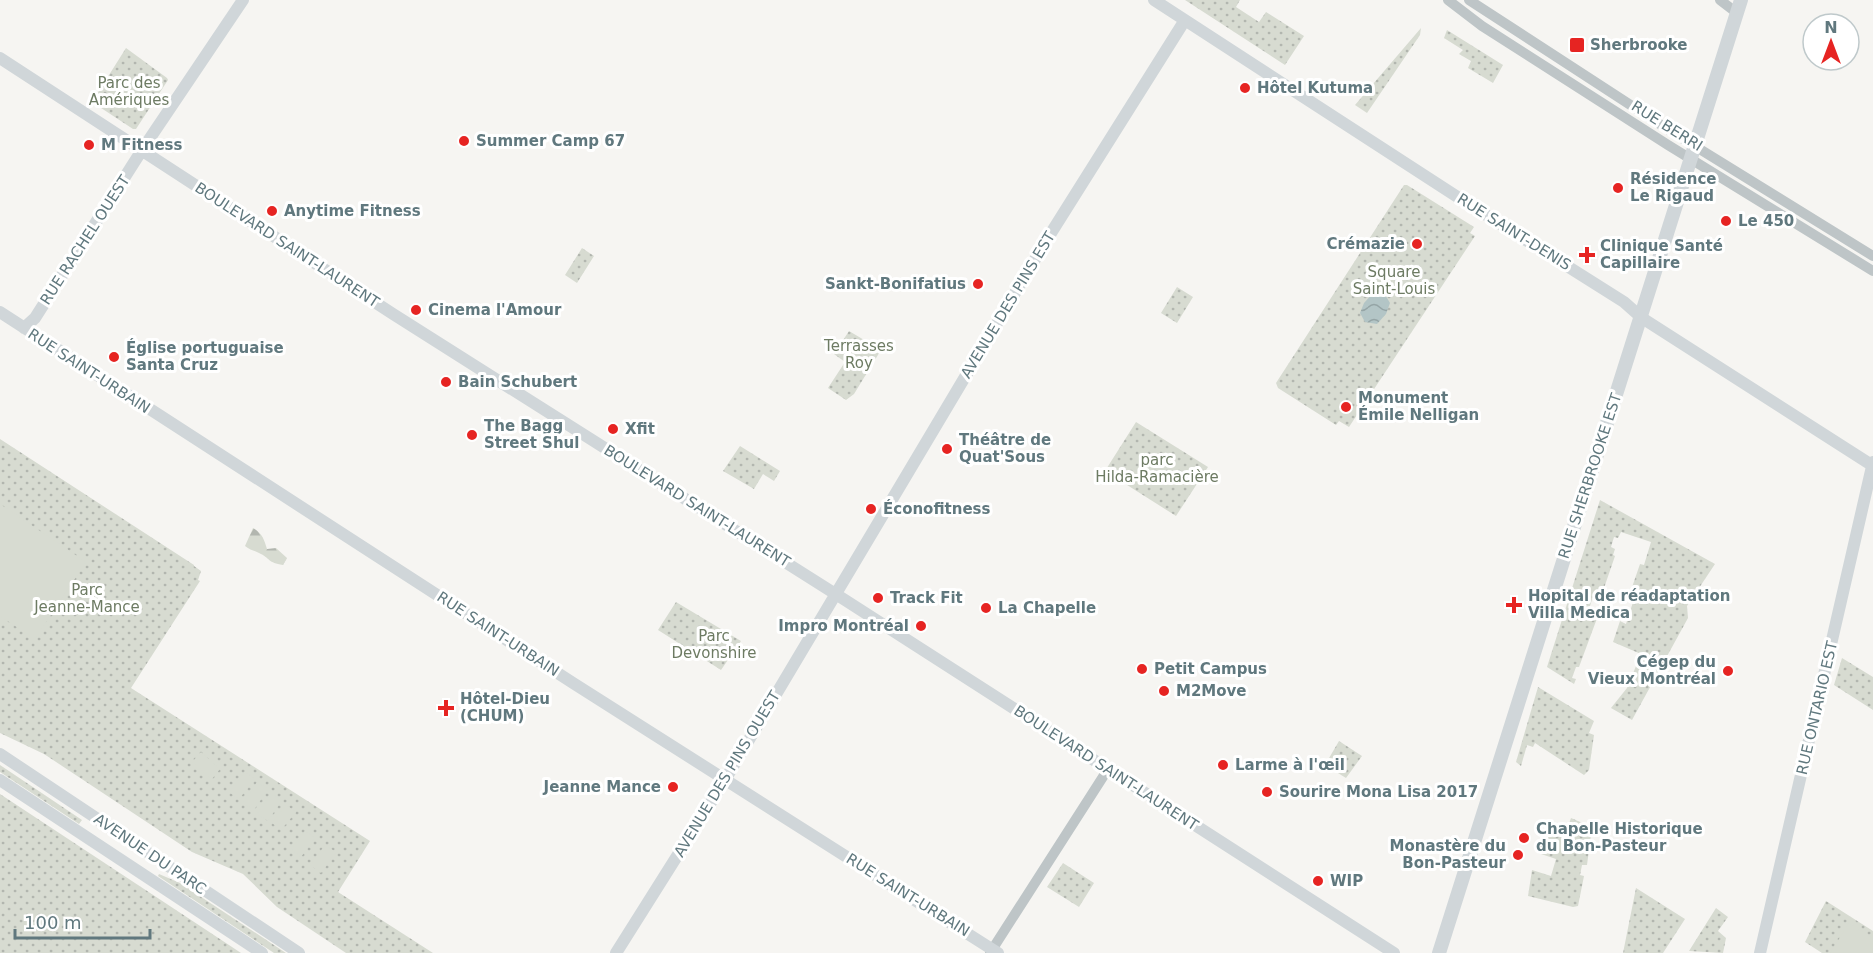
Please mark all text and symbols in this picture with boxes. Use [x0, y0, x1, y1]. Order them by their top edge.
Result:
north arrow [1801, 12, 1861, 72]
text: N [1824, 18, 1838, 37]
marker: Sherbrooke [1568, 36, 1586, 54]
place label: Sherbrooke [1590, 36, 1688, 54]
park label: Parc des Amériques [89, 74, 169, 109]
place label: Hôtel Kutuma [1257, 79, 1373, 97]
marker: Hôtel Kutuma [1238, 81, 1252, 95]
street label: RUE BERRI [1628, 97, 1706, 155]
place label: Summer Camp 67 [476, 132, 625, 150]
marker: Summer Camp 67 [457, 134, 471, 148]
place label: M Fitness [101, 136, 182, 154]
marker: M Fitness [82, 138, 96, 152]
place label: Résidence Le Rigaud [1630, 170, 1716, 205]
street label: RUE RACHEL OUEST [36, 171, 134, 308]
street label: BOULEVARD SAINT-LAURENT [191, 179, 383, 312]
marker: Résidence Le Rigaud [1611, 181, 1625, 195]
street label: RUE SAINT-DENIS [1454, 190, 1574, 274]
place label: Anytime Fitness [284, 202, 421, 220]
marker: Anytime Fitness [265, 204, 279, 218]
place label: Le 450 [1738, 212, 1794, 230]
marker: Le 450 [1719, 214, 1733, 228]
street label: AVENUE DES PINS EST [957, 228, 1059, 382]
place label: Crémazie [1327, 235, 1405, 253]
marker: Crémazie [1410, 237, 1424, 251]
place label: Clinique Santé Capillaire [1600, 237, 1723, 272]
marker: Clinique Santé Capillaire [1578, 246, 1596, 264]
park label: Square Saint-Louis [1353, 263, 1435, 298]
place label: Sankt-Bonifatius [825, 275, 966, 293]
marker: Sankt-Bonifatius [971, 277, 985, 291]
place label: Cinema l'Amour [428, 301, 562, 319]
marker: Cinema l'Amour [409, 303, 423, 317]
street label: RUE SAINT-URBAIN [24, 325, 154, 417]
park label: Terrasses Roy [823, 337, 894, 372]
place label: Église portuguaise Santa Cruz [126, 338, 284, 374]
marker: Église portuguaise Santa Cruz [107, 350, 121, 364]
place label: Bain Schubert [458, 373, 577, 391]
marker: Bain Schubert [439, 375, 453, 389]
place label: Monument Émile Nelligan [1358, 389, 1479, 424]
street label: RUE SHERBROOKE EST [1555, 390, 1626, 561]
marker: Monument Émile Nelligan [1339, 400, 1353, 414]
place label: The Bagg Street Shul [484, 417, 579, 452]
place label: Xfit [625, 420, 655, 438]
marker: Xfit [606, 422, 620, 436]
marker: The Bagg Street Shul [465, 428, 479, 442]
place label: Théâtre de Quat'Sous [959, 431, 1051, 466]
street label: BOULEVARD SAINT-LAURENT [601, 441, 794, 571]
marker: Théâtre de Quat'Sous [940, 442, 954, 456]
park label: parc Hilda-Ramacière [1095, 451, 1219, 486]
place label: Éconofitness [883, 499, 990, 518]
marker: Éconofitness [864, 502, 878, 516]
park label: Parc Jeanne-Mance [33, 581, 140, 616]
place label: Hopital de réadaptation Villa Medica [1528, 587, 1730, 622]
street label: RUE SAINT-URBAIN [433, 588, 563, 680]
place label: Track Fit [890, 589, 963, 607]
marker: Track Fit [871, 591, 885, 605]
marker: Hopital de réadaptation Villa Medica [1505, 596, 1523, 614]
place label: La Chapelle [998, 599, 1096, 617]
marker: La Chapelle [979, 601, 993, 615]
place label: Impro Montréal [778, 617, 909, 635]
marker: Impro Montréal [914, 619, 928, 633]
park label: Parc Devonshire [672, 627, 756, 662]
street label: RUE ONTARIO EST [1793, 639, 1841, 777]
place label: Cégep du Vieux Montréal [1588, 653, 1716, 688]
place label: Petit Campus [1154, 660, 1267, 678]
marker: Petit Campus [1135, 662, 1149, 676]
marker: Cégep du Vieux Montréal [1721, 664, 1735, 678]
place label: M2Move [1176, 682, 1247, 700]
marker: M2Move [1157, 684, 1171, 698]
street label: AVENUE DES PINS OUEST [670, 687, 784, 860]
place label: Hôtel-Dieu (CHUM) [460, 690, 550, 725]
marker: Hôtel-Dieu (CHUM) [437, 699, 455, 717]
street label: BOULEVARD SAINT-LAURENT [1010, 702, 1202, 835]
place label: Larme à l'œil [1235, 756, 1345, 774]
marker: Larme à l'œil [1216, 758, 1230, 772]
place label: Jeanne Mance [543, 778, 661, 796]
marker: Jeanne Mance [666, 780, 680, 794]
place label: Sourire Mona Lisa 2017 [1279, 783, 1478, 801]
marker: Sourire Mona Lisa 2017 [1260, 785, 1274, 799]
street label: AVENUE DU PARC [91, 810, 209, 898]
place label: Chapelle Historique du Bon-Pasteur [1536, 820, 1703, 855]
marker: Chapelle Historique du Bon-Pasteur [1517, 831, 1531, 845]
place label: Monastère du Bon-Pasteur [1389, 837, 1507, 872]
marker: Monastère du Bon-Pasteur [1511, 848, 1525, 862]
street label: RUE SAINT-URBAIN [843, 850, 973, 940]
place label: WIP [1330, 872, 1363, 890]
marker: WIP [1311, 874, 1325, 888]
scale bar [15, 902, 150, 940]
text: 100 m [24, 912, 82, 933]

